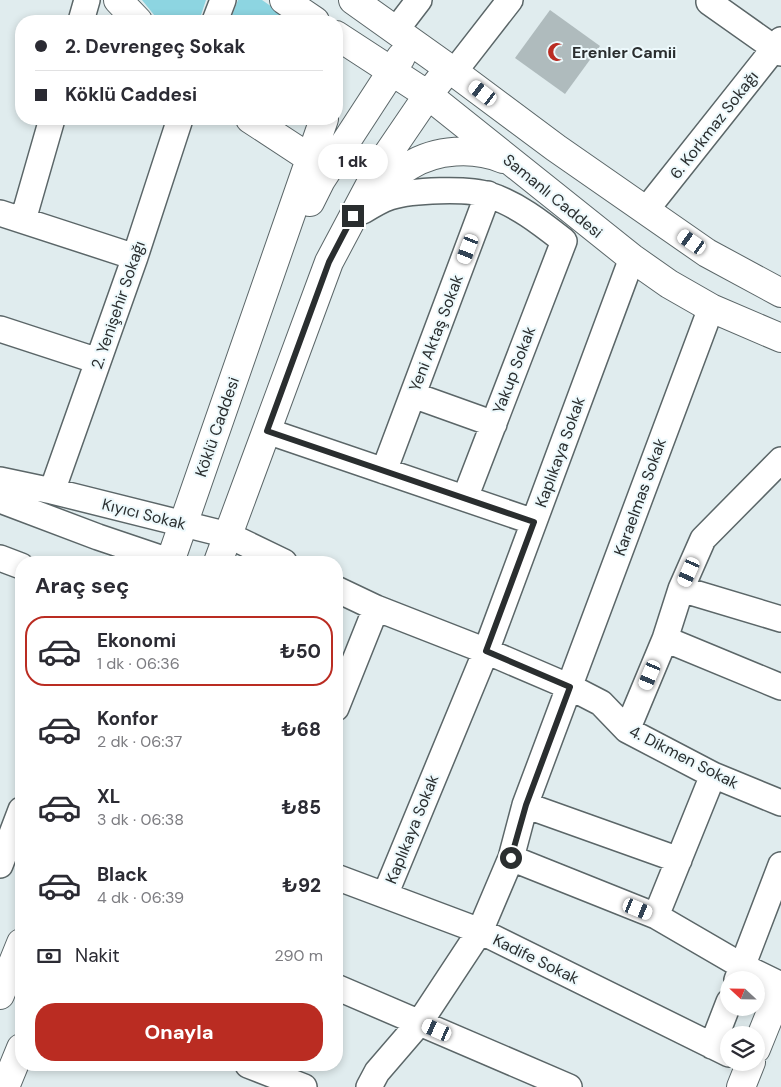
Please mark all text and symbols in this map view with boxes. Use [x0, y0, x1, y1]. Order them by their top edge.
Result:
text: 2. Devrengeç Sokak [65, 34, 245, 59]
mosque icon: Erenler Camii [546, 41, 568, 63]
place label: Erenler Camii [572, 42, 676, 63]
street label: 6. Korkmaz Sokağı [665, 67, 763, 183]
car [466, 78, 499, 108]
text: Köklü Caddesi [65, 82, 197, 107]
callout: 1 dk [318, 144, 388, 178]
street label: Samanlı Caddesi [499, 149, 607, 243]
text: 1 dk [338, 151, 368, 172]
route end [342, 205, 364, 227]
car [675, 227, 708, 257]
car [455, 232, 480, 266]
street label: 2. Yenişehir Sokağı [86, 238, 150, 372]
street label: Yeni Aktaş Sokak [404, 272, 468, 394]
street label: Yakup Sokak [488, 323, 540, 417]
street label: Köklü Caddesi [190, 374, 244, 480]
street label: Kaplıkaya Sokak [530, 394, 590, 510]
street label: Karaelmas Sokak [609, 435, 671, 559]
street label: Kıyıcı Sokak [100, 493, 188, 535]
car [676, 555, 701, 589]
text: Araç seç [35, 571, 129, 600]
text: Ekonomi [97, 628, 176, 653]
icon: car [37, 629, 82, 674]
text: ₺50 [280, 639, 321, 664]
text: 1 dk · 06:36 [97, 653, 180, 674]
car [637, 658, 662, 692]
text: Konfor [97, 706, 158, 731]
icon: car [37, 707, 82, 752]
text: ₺68 [281, 717, 321, 742]
street label: 4. Dikmen Sokak [626, 720, 742, 794]
text: 2 dk · 06:37 [97, 731, 182, 752]
street label: Kaplıkaya Sokak [380, 771, 444, 887]
text: XL [97, 784, 120, 809]
icon: car [37, 785, 82, 830]
text: ₺85 [281, 795, 321, 820]
text: 3 dk · 06:38 [97, 809, 184, 830]
route start [500, 847, 522, 869]
text: Black [97, 862, 148, 887]
icon: car [37, 863, 82, 908]
text: ₺92 [282, 873, 321, 898]
text: 4 dk · 06:39 [97, 887, 184, 908]
car [621, 896, 654, 922]
street label: Kadife Sokak [489, 929, 583, 989]
icon: cash [35, 942, 63, 970]
text: Nakit [75, 943, 120, 968]
text: 290 m [274, 945, 323, 966]
north arrow [720, 971, 765, 1016]
map controls [720, 971, 765, 1071]
button: Onayla [35, 1003, 323, 1061]
car [420, 1017, 453, 1043]
button: layers [720, 1026, 765, 1071]

